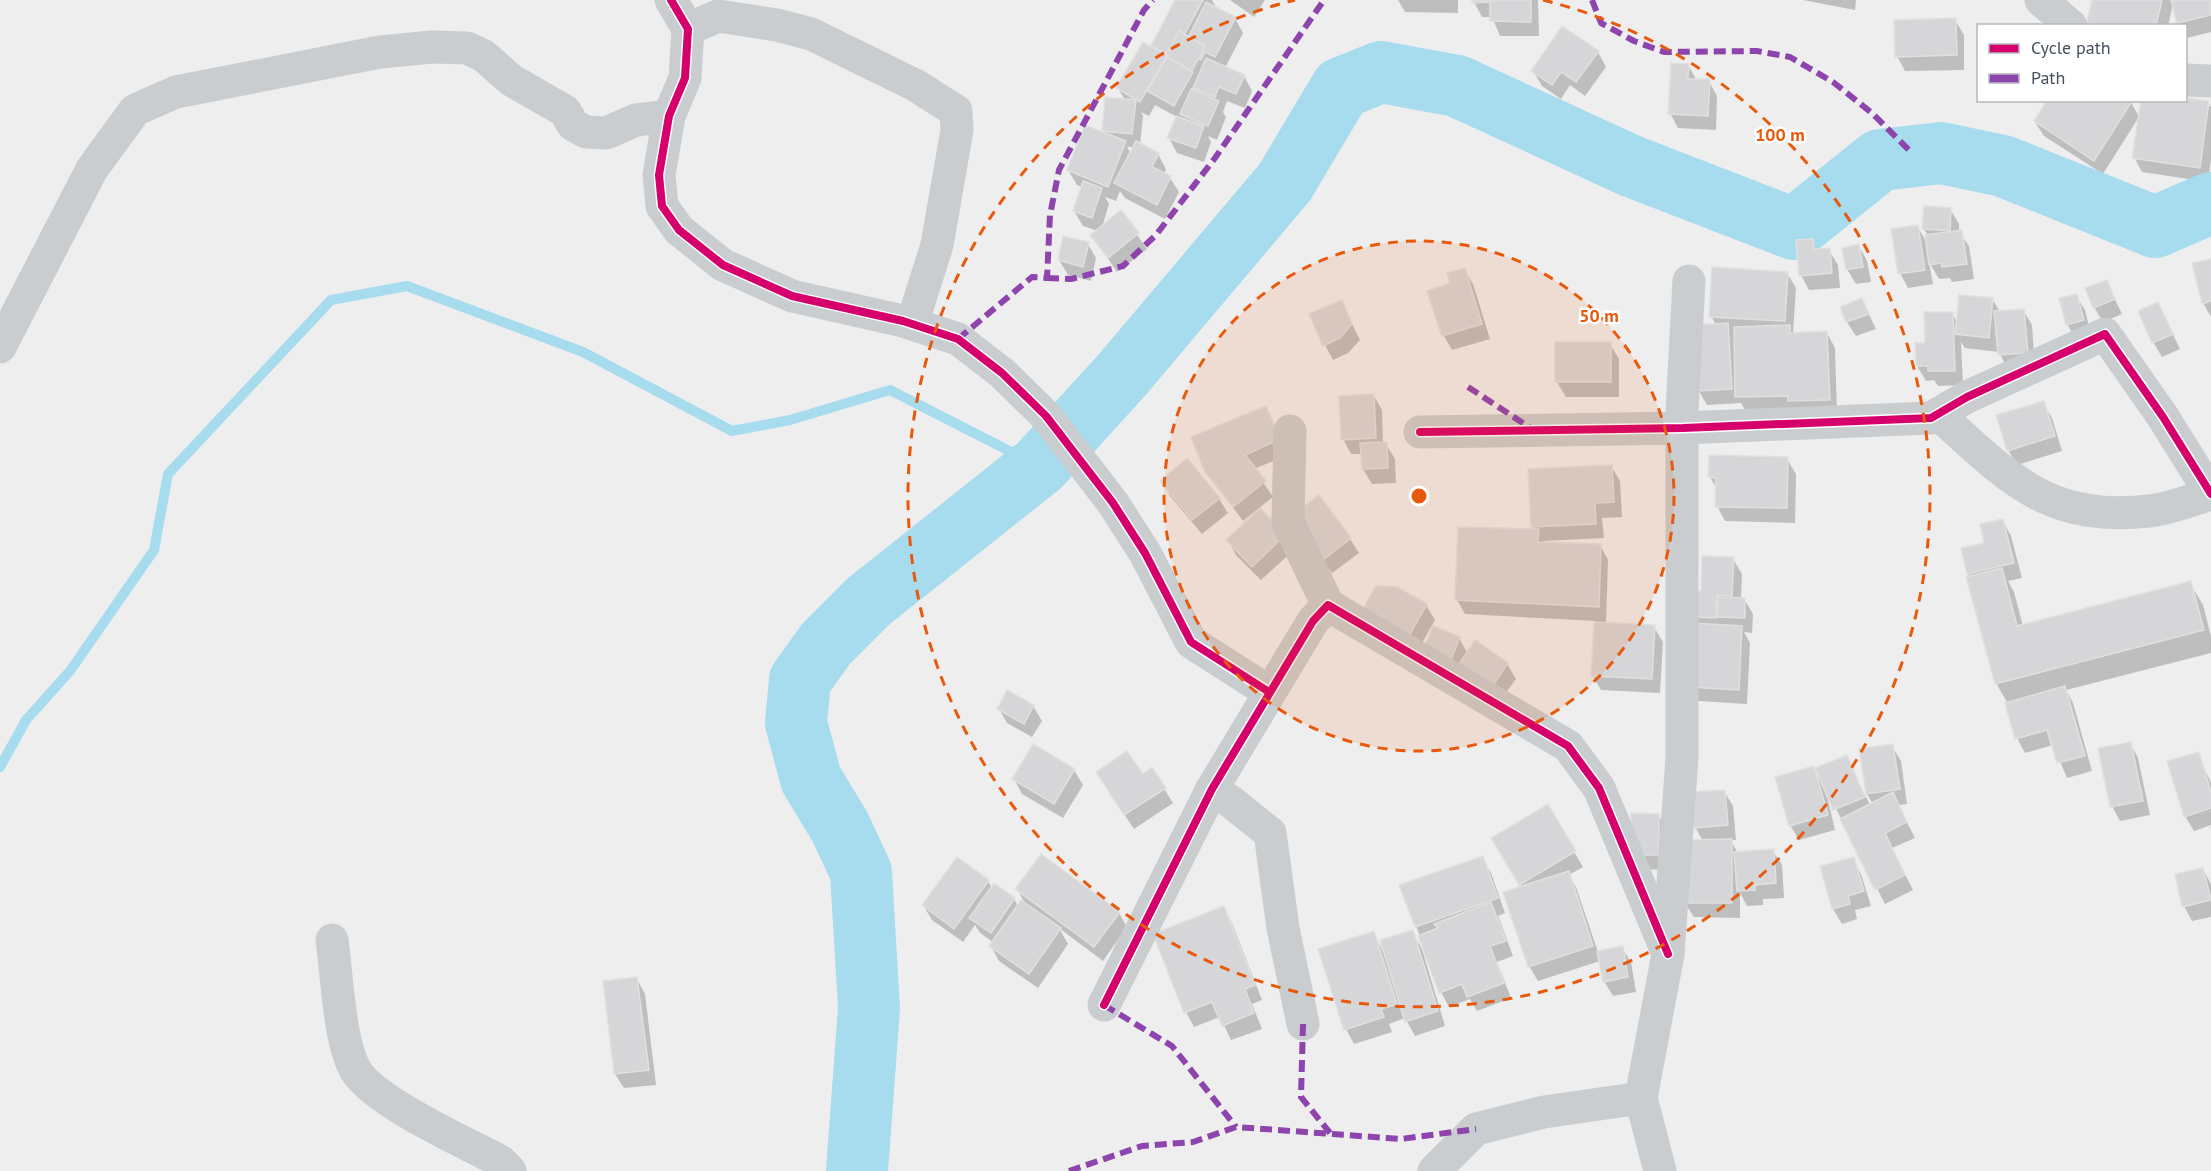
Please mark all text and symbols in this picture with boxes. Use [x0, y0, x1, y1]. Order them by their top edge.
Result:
legend [1977, 24, 2187, 102]
text: Cycle path [2031, 36, 2111, 59]
text: Path [2031, 66, 2065, 89]
text: 100 m [1755, 123, 1805, 146]
text: 50 m [1579, 304, 1619, 327]
centre of rings [1409, 486, 1429, 506]

